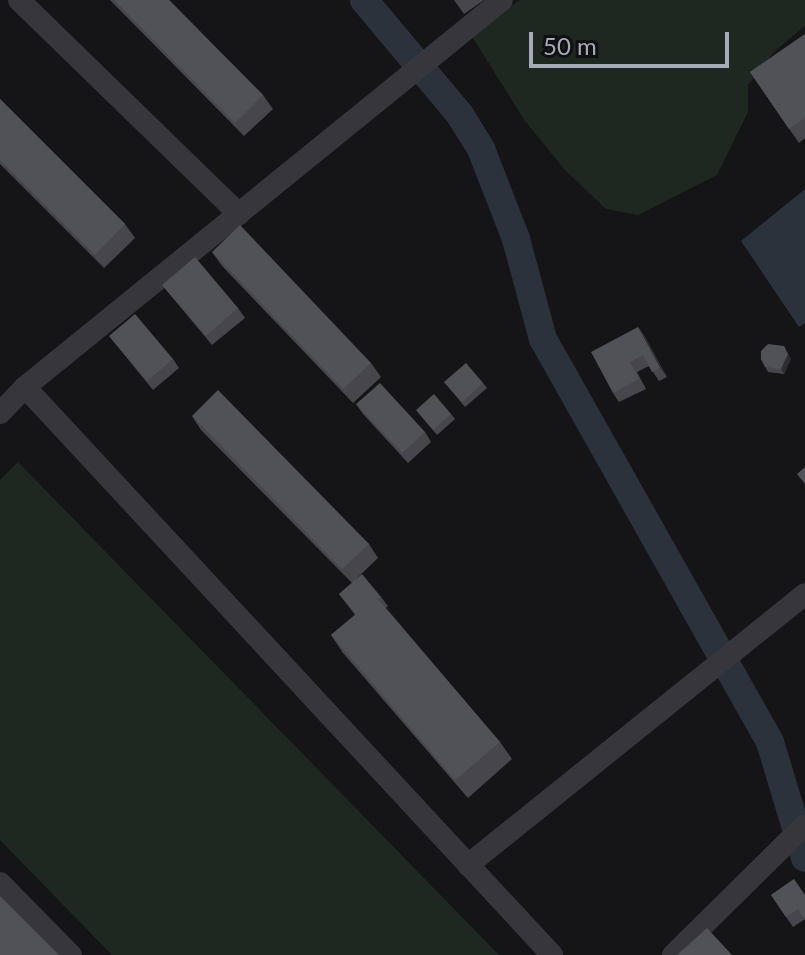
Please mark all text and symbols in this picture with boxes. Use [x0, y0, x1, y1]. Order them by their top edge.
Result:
scale bar [533, 16, 733, 66]
text: 50 m [543, 31, 597, 60]

